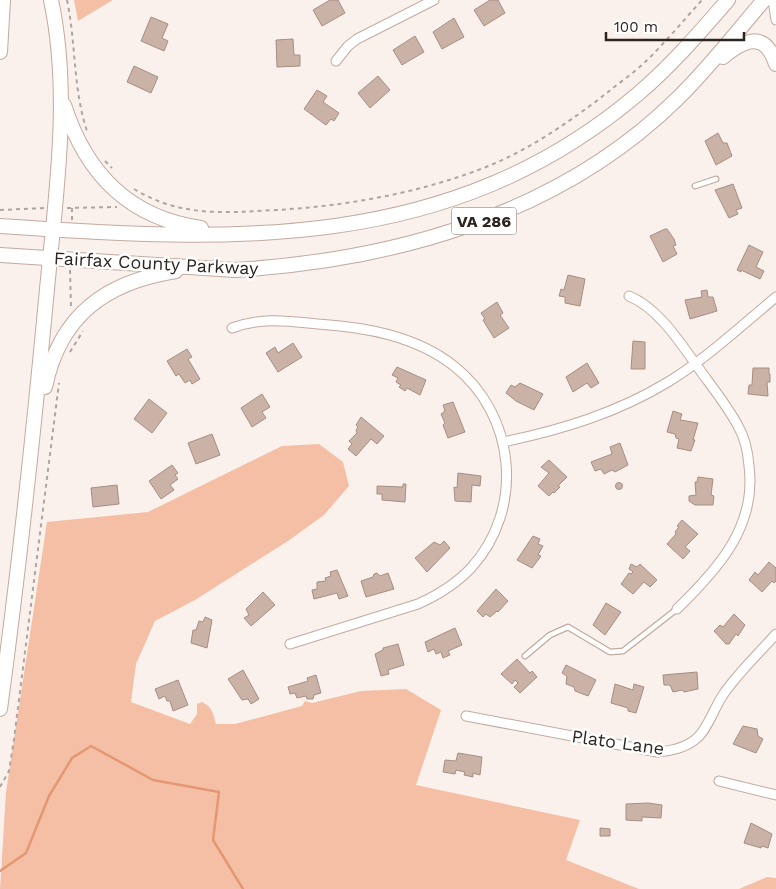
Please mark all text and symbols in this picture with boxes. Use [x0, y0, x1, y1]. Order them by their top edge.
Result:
scale bar [606, 10, 744, 42]
text: 100 m [614, 18, 658, 36]
road number: VA 286 [452, 208, 516, 235]
street label: Fairfax County Parkway [53, 247, 260, 279]
street label: Plato Lane [570, 725, 666, 759]

